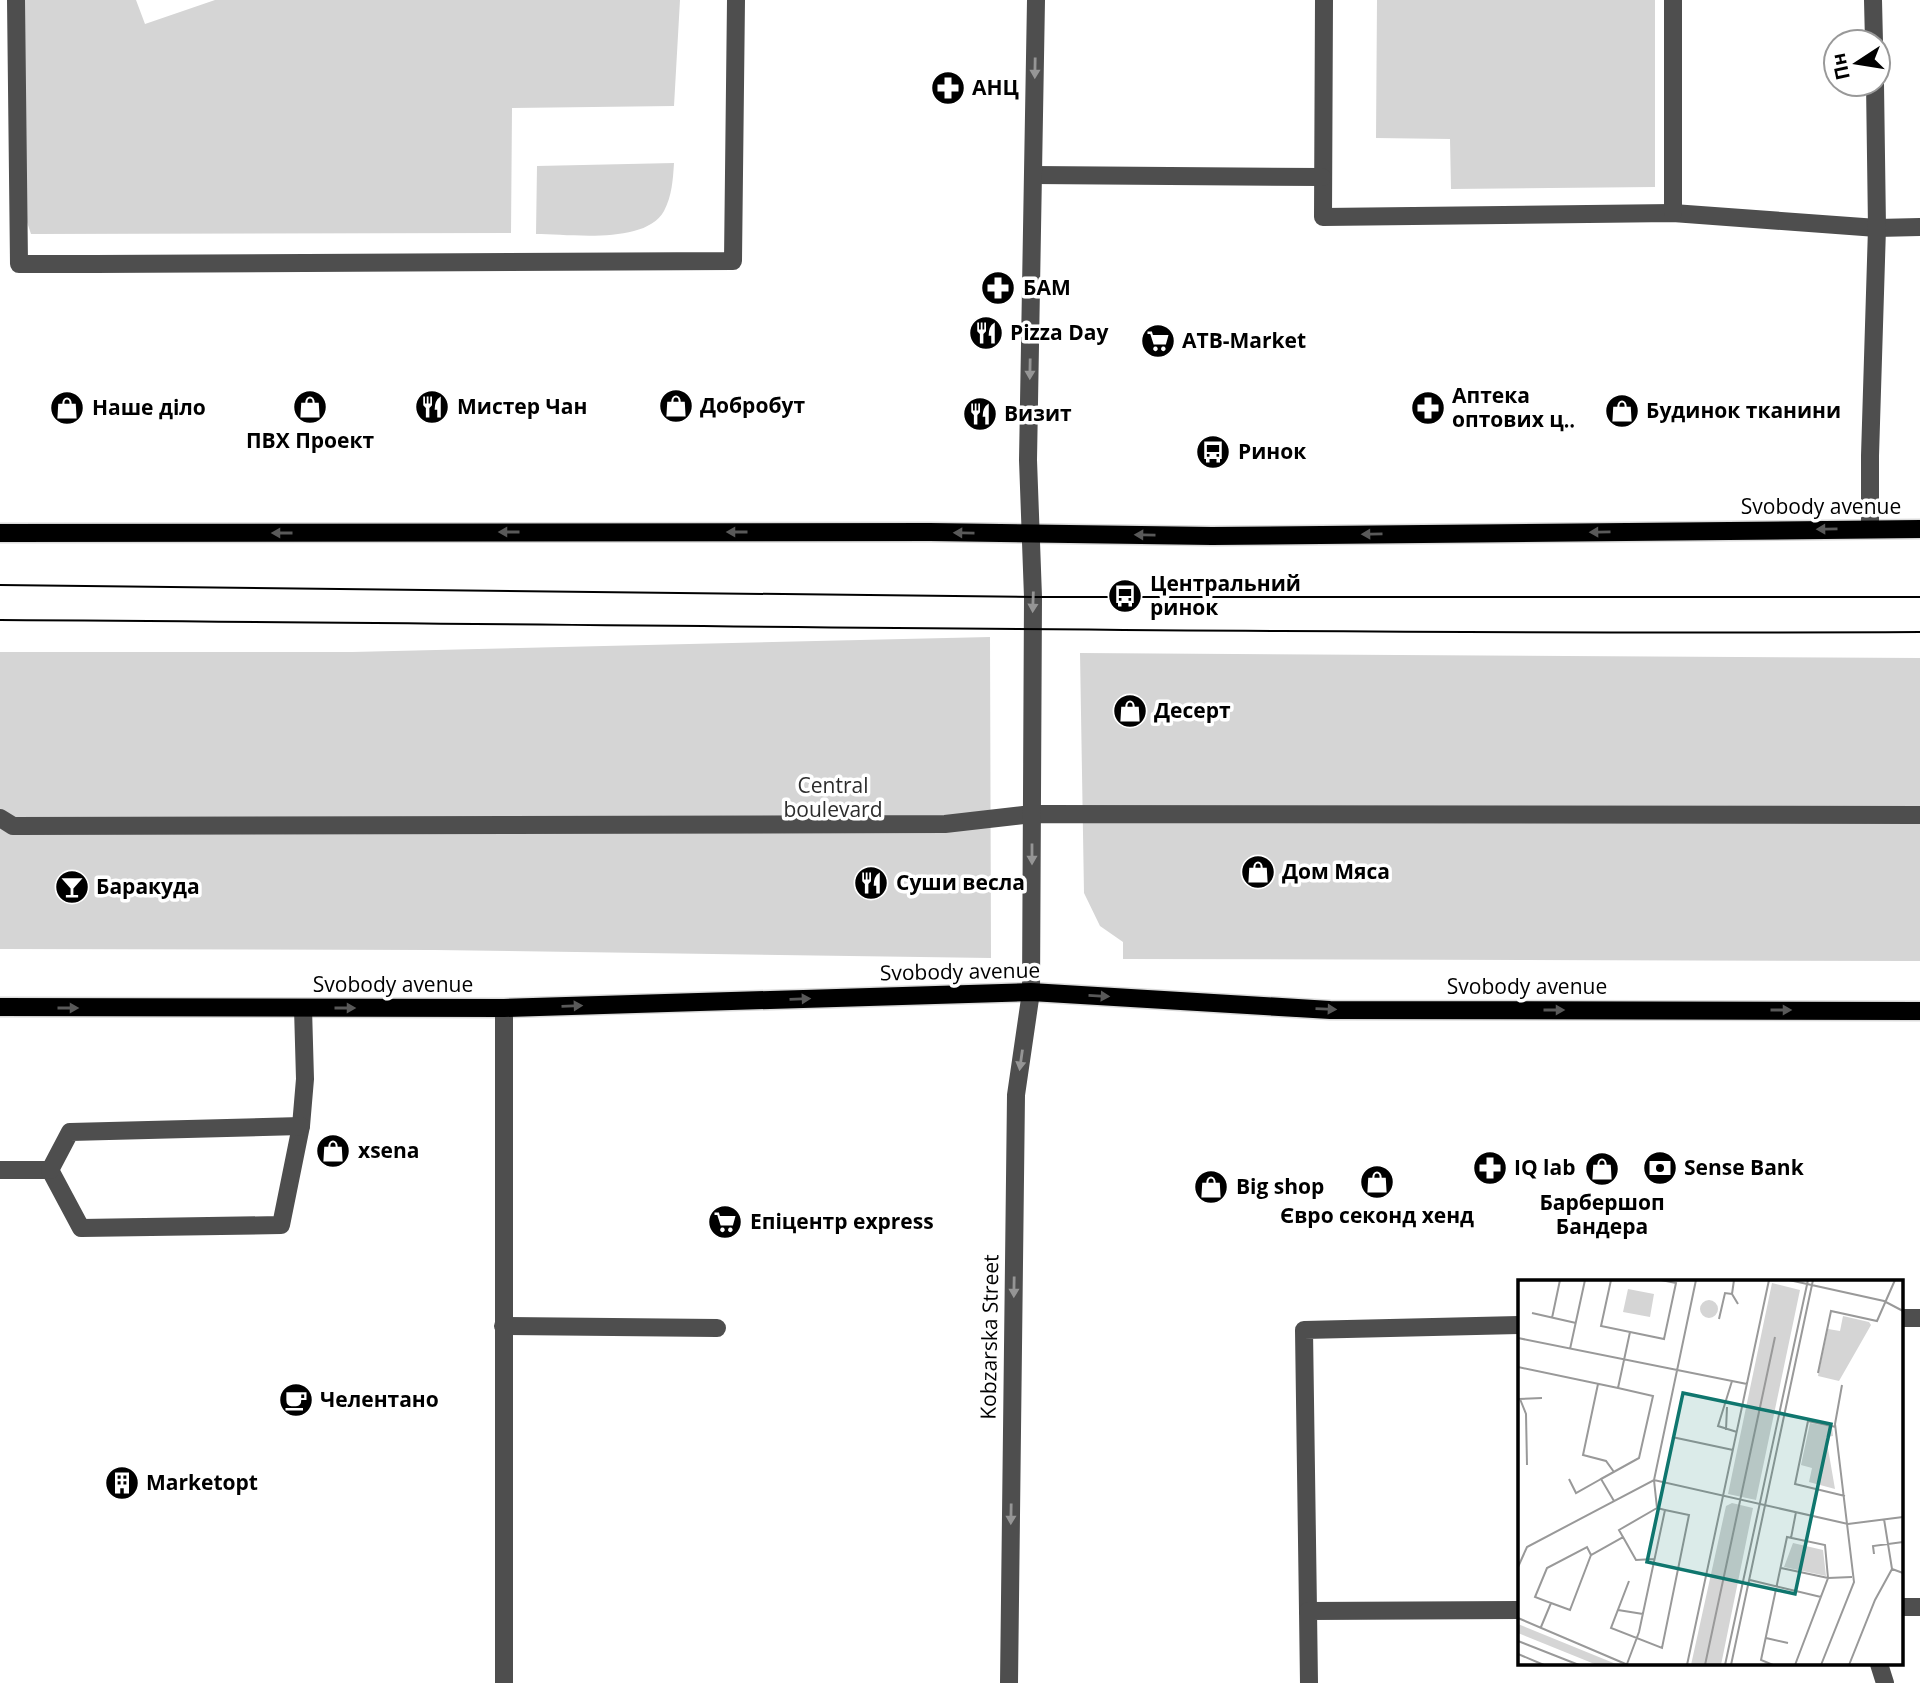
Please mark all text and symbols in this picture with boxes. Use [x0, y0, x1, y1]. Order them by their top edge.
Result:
north arrow [1822, 28, 1892, 98]
text: Пн [1825, 51, 1856, 82]
one-way arrow [1029, 57, 1041, 79]
pharmacy icon: АНЦ [929, 69, 967, 107]
place label: АНЦ [972, 73, 1019, 101]
pharmacy icon: БАМ [979, 269, 1017, 307]
place label: БАМ [1023, 273, 1071, 301]
restaurant icon: Pizza Day [967, 314, 1005, 352]
place label: Pizza Day [1010, 318, 1108, 346]
supermarket icon: ATB-Market [1139, 322, 1177, 360]
place label: ATB-Market [1182, 326, 1306, 354]
one-way arrow [1024, 358, 1036, 380]
place label: Аптека оптових ц‥ [1452, 381, 1575, 433]
shop icon: Добробут [657, 387, 695, 425]
shop icon: ПВХ Проект [291, 388, 329, 426]
restaurant icon: Мистер Чан [413, 388, 451, 426]
shop icon: Наше діло [48, 389, 86, 427]
pharmacy icon: Аптека оптових ц‥ [1409, 389, 1447, 427]
place label: Добробут [700, 391, 805, 419]
place label: Мистер Чан [457, 392, 587, 420]
shop icon: Будинок тканини [1603, 392, 1641, 430]
place label: Наше діло [92, 393, 206, 421]
restaurant icon: Визит [961, 395, 999, 433]
place label: Будинок тканини [1646, 396, 1841, 424]
place label: Визит [1004, 399, 1072, 427]
place label: ПВХ Проект [246, 426, 374, 454]
bus stop icon: Ринок [1194, 433, 1232, 471]
place label: Ринок [1238, 437, 1306, 465]
street label: Svobody avenue [1741, 492, 1901, 520]
one-way arrow [1816, 523, 1838, 535]
one-way arrow [498, 526, 520, 538]
one-way arrow [726, 526, 748, 538]
one-way arrow [1589, 526, 1611, 538]
one-way arrow [271, 527, 293, 539]
one-way arrow [953, 527, 975, 539]
one-way arrow [1361, 528, 1383, 540]
one-way arrow [1134, 529, 1156, 541]
place label: Центральний ринок [1150, 569, 1301, 621]
bus stop icon: Центральний ринок [1106, 577, 1144, 615]
one-way arrow [1027, 592, 1038, 614]
shop icon: Десерт [1111, 692, 1149, 730]
place label: Десерт [1154, 696, 1231, 724]
park label: Central boulevard [783, 771, 883, 823]
one-way arrow [1026, 844, 1038, 866]
shop icon: Дом Мяса [1239, 853, 1277, 891]
place label: Дом Мяса [1282, 857, 1390, 885]
restaurant icon: Суши весла [852, 864, 890, 902]
bar icon: Баракуда [53, 868, 91, 906]
place label: Суши весла [896, 868, 1025, 896]
place label: Баракуда [96, 872, 200, 900]
street label: Svobody avenue [880, 956, 1040, 986]
street label: Svobody avenue [313, 970, 473, 998]
street label: Svobody avenue [1447, 972, 1607, 1000]
one-way arrow [1088, 991, 1110, 1002]
one-way arrow [789, 993, 811, 1004]
one-way arrow [561, 1000, 583, 1012]
one-way arrow [57, 1002, 79, 1014]
one-way arrow [334, 1002, 356, 1014]
one-way arrow [1315, 1004, 1337, 1015]
one-way arrow [1543, 1004, 1565, 1016]
one-way arrow [1770, 1004, 1792, 1016]
one-way arrow [1015, 1049, 1026, 1071]
shop icon: xsena [314, 1132, 352, 1170]
place label: xsena [358, 1136, 419, 1164]
pharmacy icon: IQ lab [1471, 1149, 1509, 1187]
bank icon: Sense Bank [1641, 1149, 1679, 1187]
shop icon: Барбершоп Бандера [1583, 1150, 1621, 1188]
place label: IQ lab [1514, 1153, 1576, 1181]
place label: Sense Bank [1684, 1153, 1805, 1181]
shop icon: Євро секонд хенд [1358, 1163, 1396, 1201]
shop icon: Big shop [1192, 1168, 1230, 1206]
place label: Big shop [1236, 1172, 1324, 1200]
place label: Барбершоп Бандера [1539, 1188, 1665, 1240]
place label: Євро секонд хенд [1280, 1201, 1474, 1229]
supermarket icon: Епіцентр express [706, 1203, 744, 1241]
place label: Епіцентр express [750, 1207, 934, 1235]
street label: Kobzarska Street [974, 1254, 1004, 1420]
one-way arrow [1008, 1276, 1019, 1298]
inset map [1518, 1280, 1902, 1666]
cafe icon: Челентано [277, 1381, 315, 1419]
place label: Челентано [320, 1385, 439, 1413]
building icon: Marketopt [103, 1464, 141, 1502]
place label: Marketopt [146, 1468, 258, 1496]
one-way arrow [1005, 1504, 1017, 1526]

